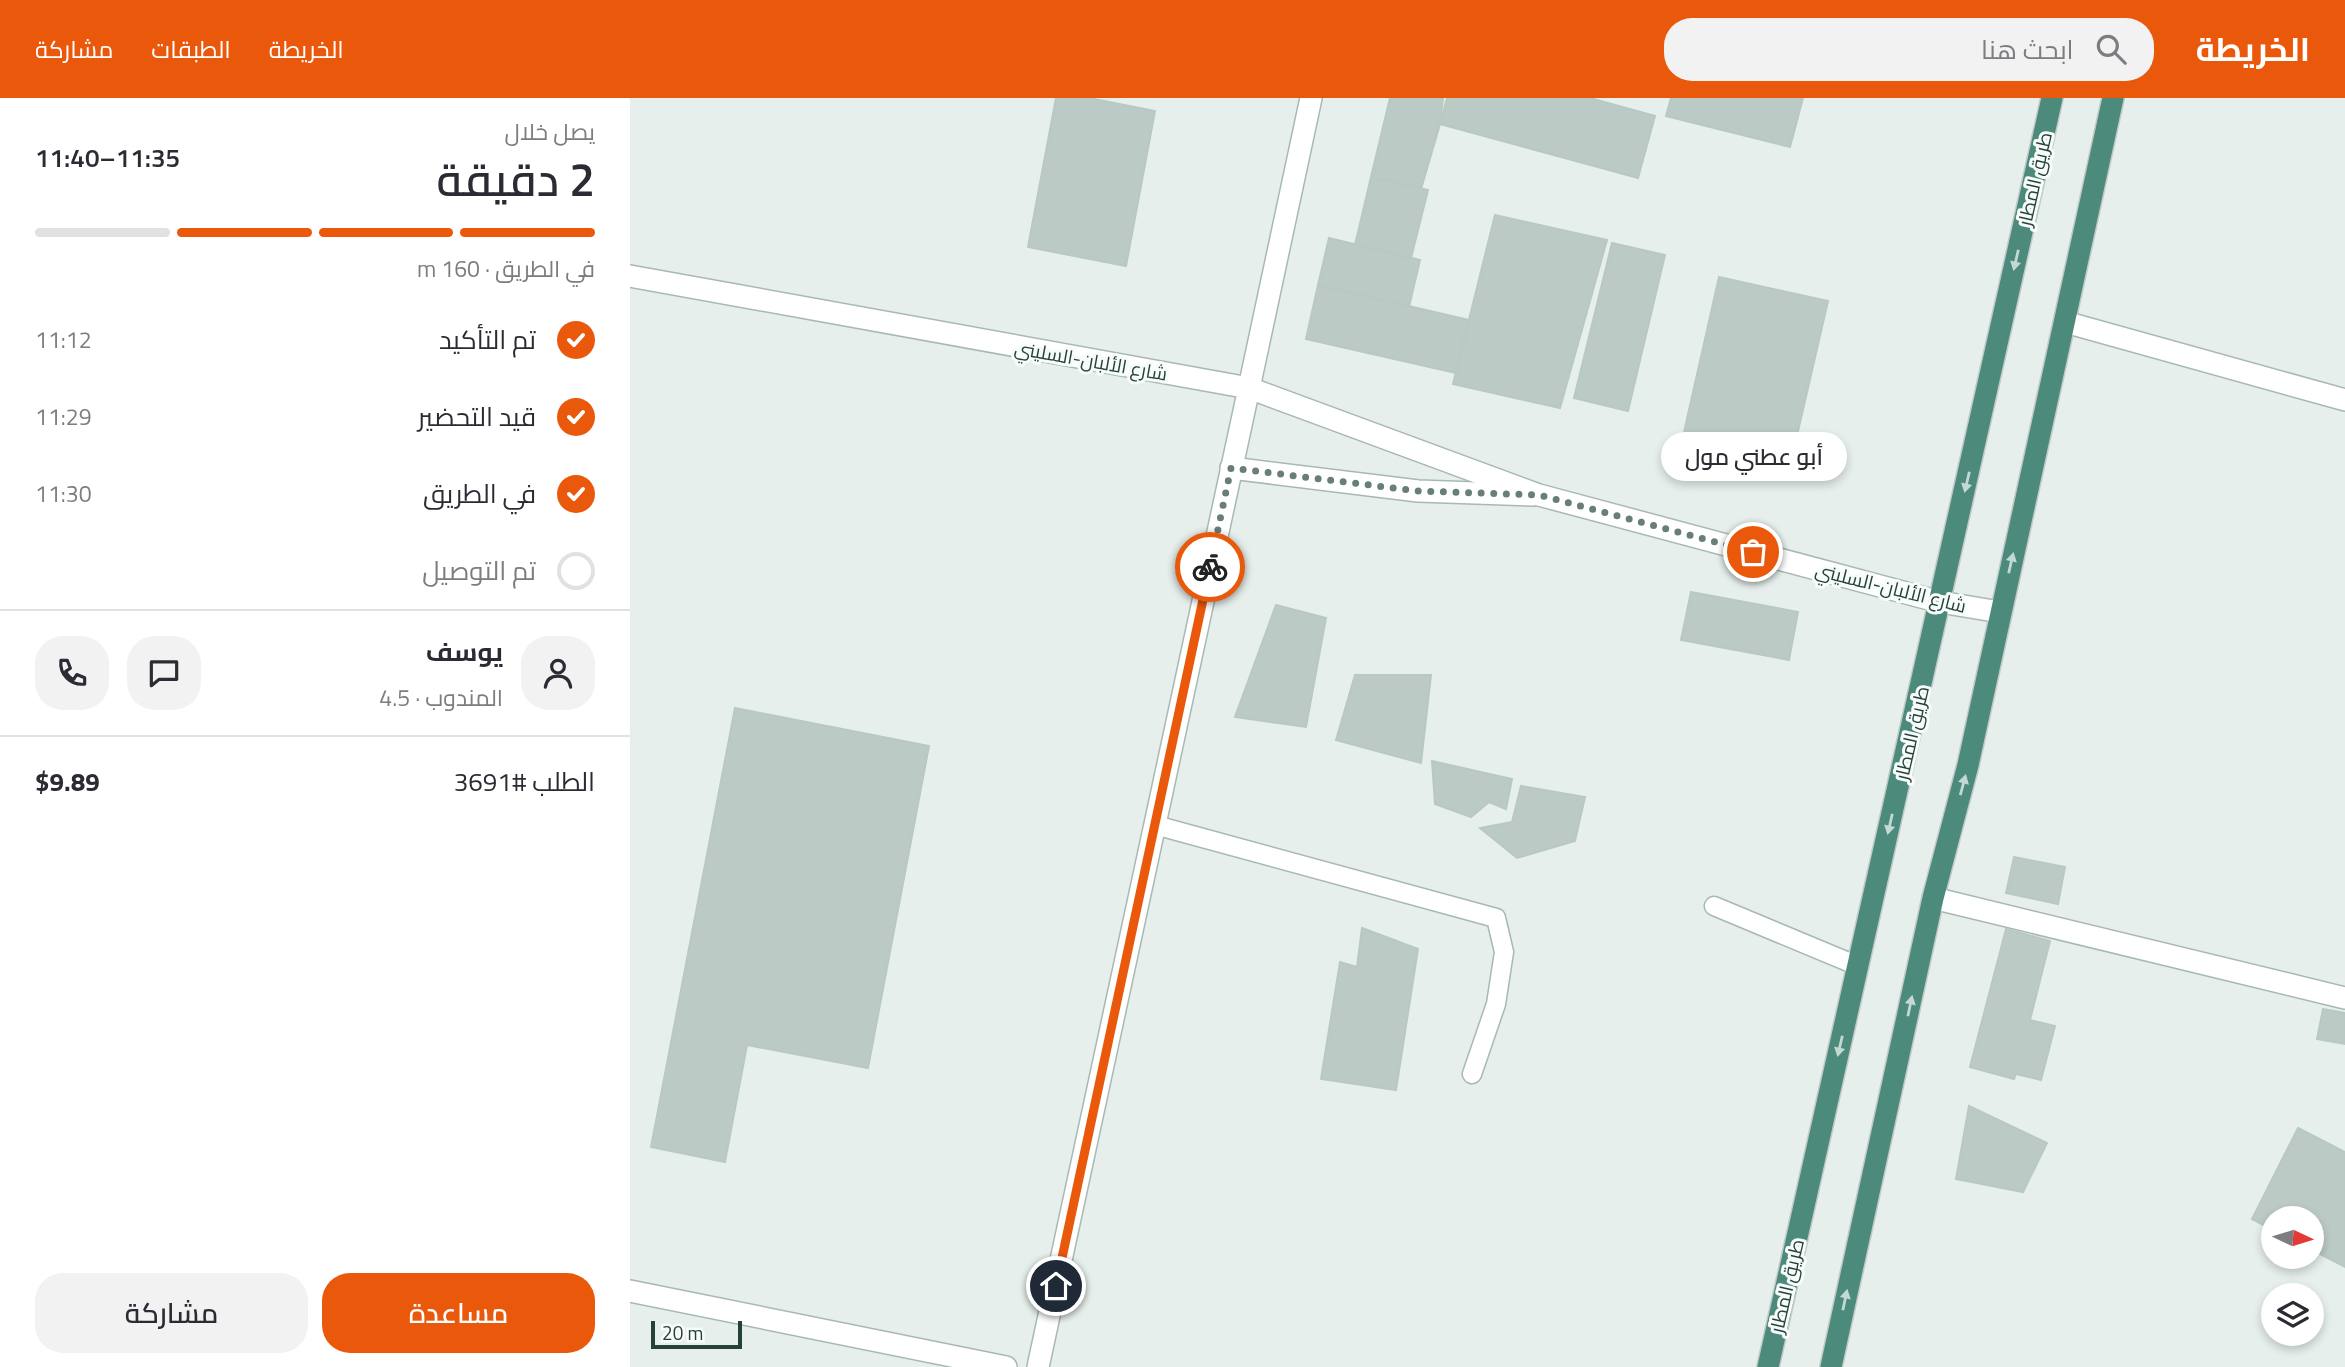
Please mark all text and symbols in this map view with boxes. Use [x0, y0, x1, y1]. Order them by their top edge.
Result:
search box [1664, 18, 2154, 81]
text: الخريطة [2196, 24, 2310, 74]
text: ابحث هنا [1981, 30, 2074, 69]
icon: search [2092, 30, 2130, 68]
text: مشاركة [35, 31, 113, 67]
text: الطبقات [151, 31, 231, 67]
text: الخريطة [269, 31, 344, 67]
text: يصل خلال [505, 114, 595, 149]
street label: طريق المطار [2009, 129, 2059, 230]
text: 11:35–11:40 [35, 138, 180, 177]
text: 2 دقيقة [437, 144, 595, 214]
one-way arrow [2011, 249, 2022, 271]
text: في الطريق · 160 m [417, 251, 595, 286]
text: تم التأكيد [439, 320, 536, 359]
icon: check [557, 321, 595, 359]
text: 11:12 [35, 322, 92, 357]
street label: شارع الألبان-السليني [1012, 332, 1170, 389]
text: قيد التحضير [418, 397, 536, 436]
icon: check [557, 398, 595, 436]
text: 11:29 [35, 399, 92, 434]
callout: أبو عطني مول [1660, 433, 1846, 482]
text: أبو عطني مول [1685, 439, 1823, 474]
one-way arrow [1961, 471, 1972, 493]
text: في الطريق [423, 474, 536, 513]
icon: check [557, 475, 595, 513]
text: 11:30 [35, 476, 92, 511]
pin [1723, 522, 1783, 582]
courier [1175, 532, 1245, 602]
icon: bag [1734, 533, 1772, 571]
icon: bike [1191, 548, 1229, 586]
text: تم التوصيل [422, 551, 536, 590]
one-way arrow [2006, 552, 2017, 574]
street label: شارع الألبان-السليني [1812, 554, 1970, 621]
text: يوسف [426, 632, 503, 671]
button: phone [35, 636, 109, 710]
button: chat [127, 636, 201, 710]
button: person [521, 636, 595, 710]
text: المندوب · 4.5 [379, 680, 503, 715]
street label: طريق المطار [1886, 683, 1936, 784]
text: $9.89 [35, 762, 100, 801]
text: الطلب #3691 [454, 762, 595, 801]
one-way arrow [1958, 774, 1969, 796]
one-way arrow [1884, 813, 1895, 835]
one-way arrow [1904, 995, 1915, 1017]
one-way arrow [1834, 1035, 1845, 1057]
north arrow [2261, 1206, 2324, 1269]
map controls [2261, 1206, 2324, 1346]
street label: طريق المطار [1761, 1236, 1811, 1337]
pin [1026, 1256, 1086, 1316]
icon: home [1037, 1267, 1075, 1305]
button: مشاركة [35, 1273, 308, 1353]
button: مساعدة [322, 1273, 595, 1353]
button: layers [2261, 1283, 2324, 1346]
one-way arrow [1840, 1289, 1851, 1311]
scale bar [651, 1318, 742, 1350]
text: 20 m [662, 1318, 703, 1347]

